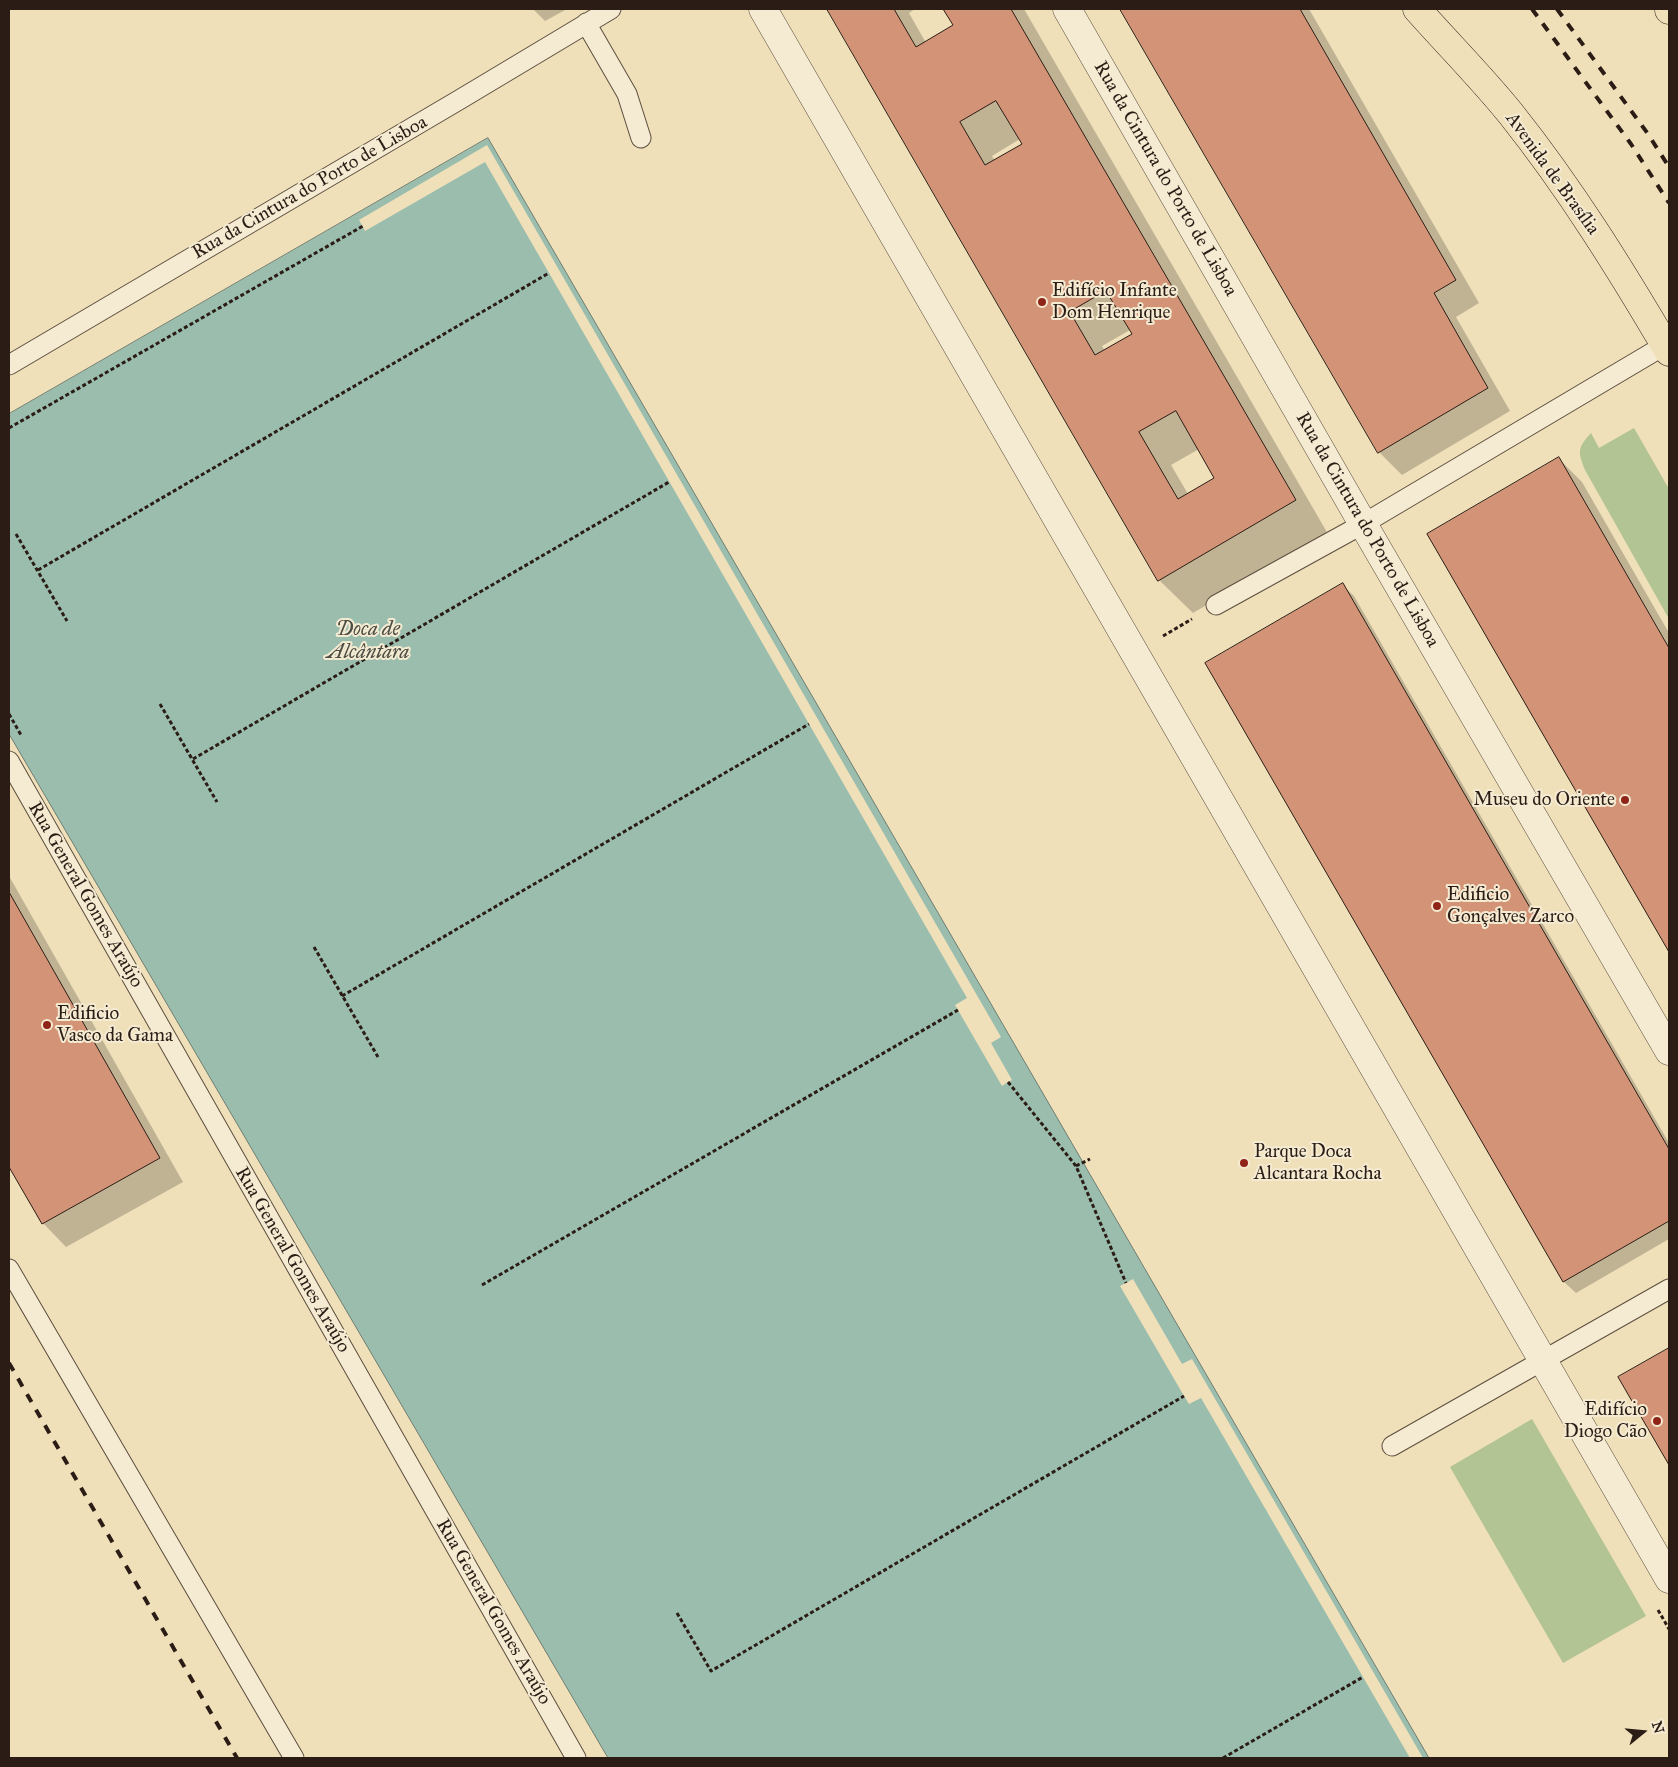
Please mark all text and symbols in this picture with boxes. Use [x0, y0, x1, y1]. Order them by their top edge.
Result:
street label: Rua da Cintura do Porto de Lisboa [1088, 58, 1242, 300]
street label: Avenida de Brasília [1500, 108, 1604, 240]
street label: Rua da Cintura do Porto de Lisboa [189, 111, 431, 265]
place label: Edifício Infante Dom Henrique [1052, 280, 1177, 324]
marker: Edifício Infante Dom Henrique [1036, 296, 1048, 308]
street label: Rua da Cintura do Porto de Lisboa [1290, 409, 1444, 651]
water label: Doca de Alcântara [327, 618, 409, 665]
place label: Museu do Oriente [1474, 789, 1615, 811]
marker: Museu do Oriente [1619, 794, 1631, 806]
street label: Rua General Gomes Araújo [22, 798, 148, 992]
place label: Edificio Gonçalves Zarco [1447, 884, 1574, 928]
marker: Edificio Gonçalves Zarco [1431, 900, 1443, 912]
place label: Edificio Vasco da Gama [57, 1003, 173, 1047]
marker: Edificio Vasco da Gama [41, 1019, 53, 1031]
place label: Parque Doca Alcantara Rocha [1254, 1141, 1382, 1185]
marker: Parque Doca Alcantara Rocha [1238, 1157, 1250, 1169]
street label: Rua General Gomes Araújo [229, 1163, 355, 1357]
place label: Edifício Diogo Cão [1564, 1399, 1647, 1443]
marker: Edifício Diogo Cão [1651, 1415, 1663, 1427]
street label: Rua General Gomes Araújo [430, 1515, 556, 1709]
north arrow [1618, 1707, 1668, 1757]
text: N [1648, 1719, 1668, 1736]

